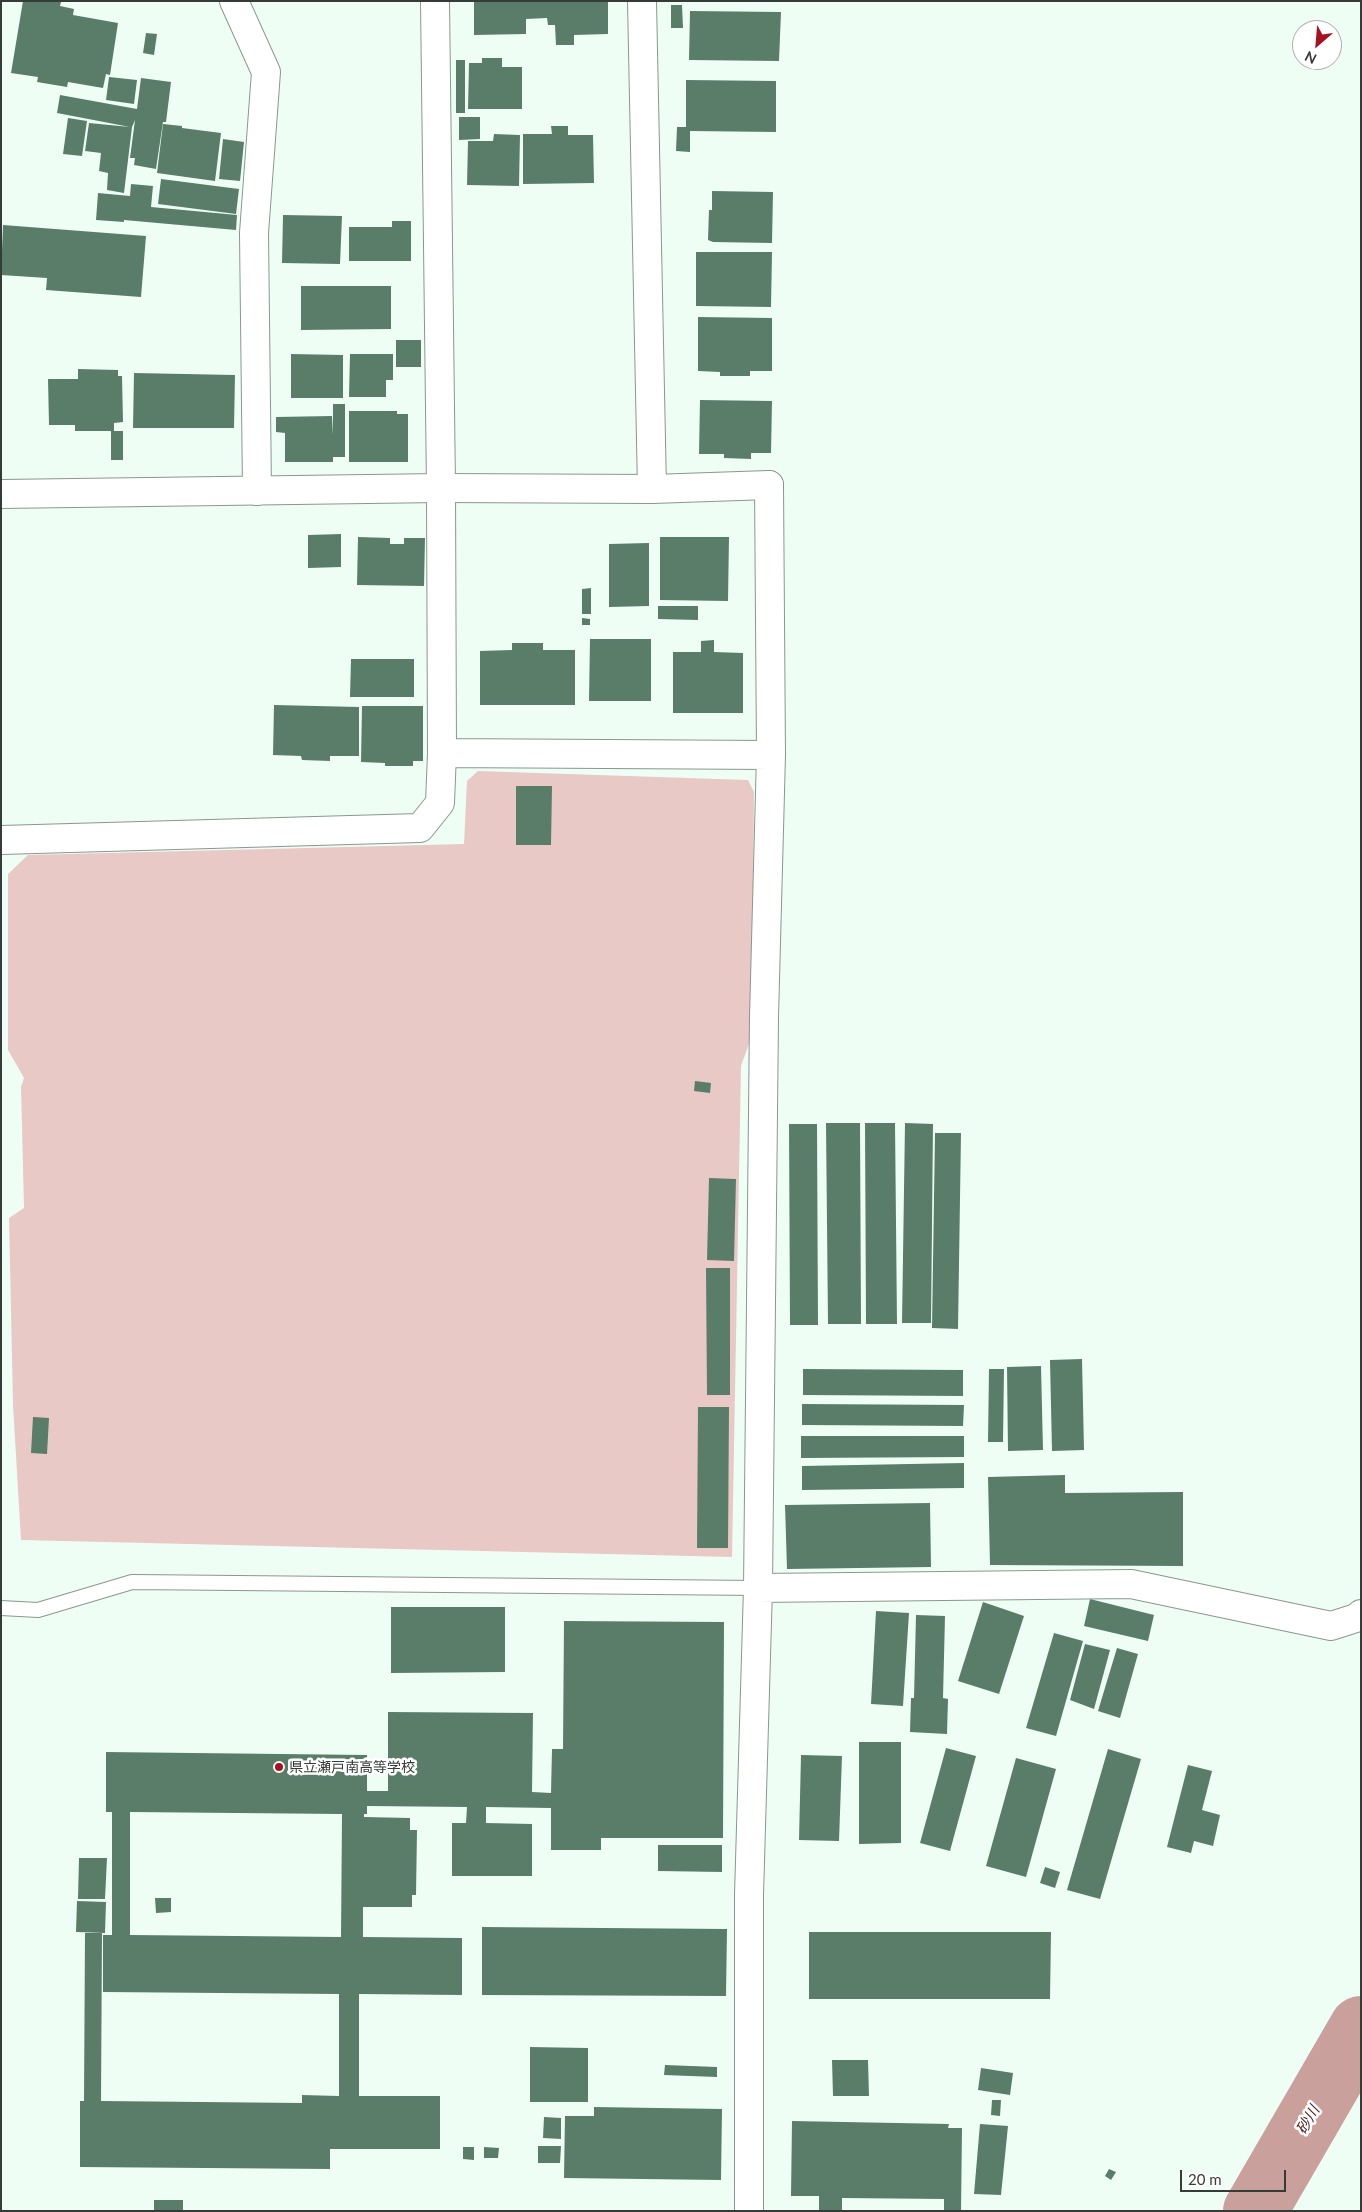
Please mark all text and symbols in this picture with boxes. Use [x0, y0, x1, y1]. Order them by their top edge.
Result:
north arrow [1292, 20, 1342, 70]
text: N [1302, 48, 1319, 68]
place label: 県立瀬戸南高等学校 [289, 1759, 415, 1775]
marker: 県立瀬戸南高等学校 [273, 1761, 285, 1773]
water label: 砂川 [1293, 2103, 1323, 2137]
scale bar [1182, 2160, 1288, 2192]
text: 20 m [1188, 2170, 1222, 2188]

